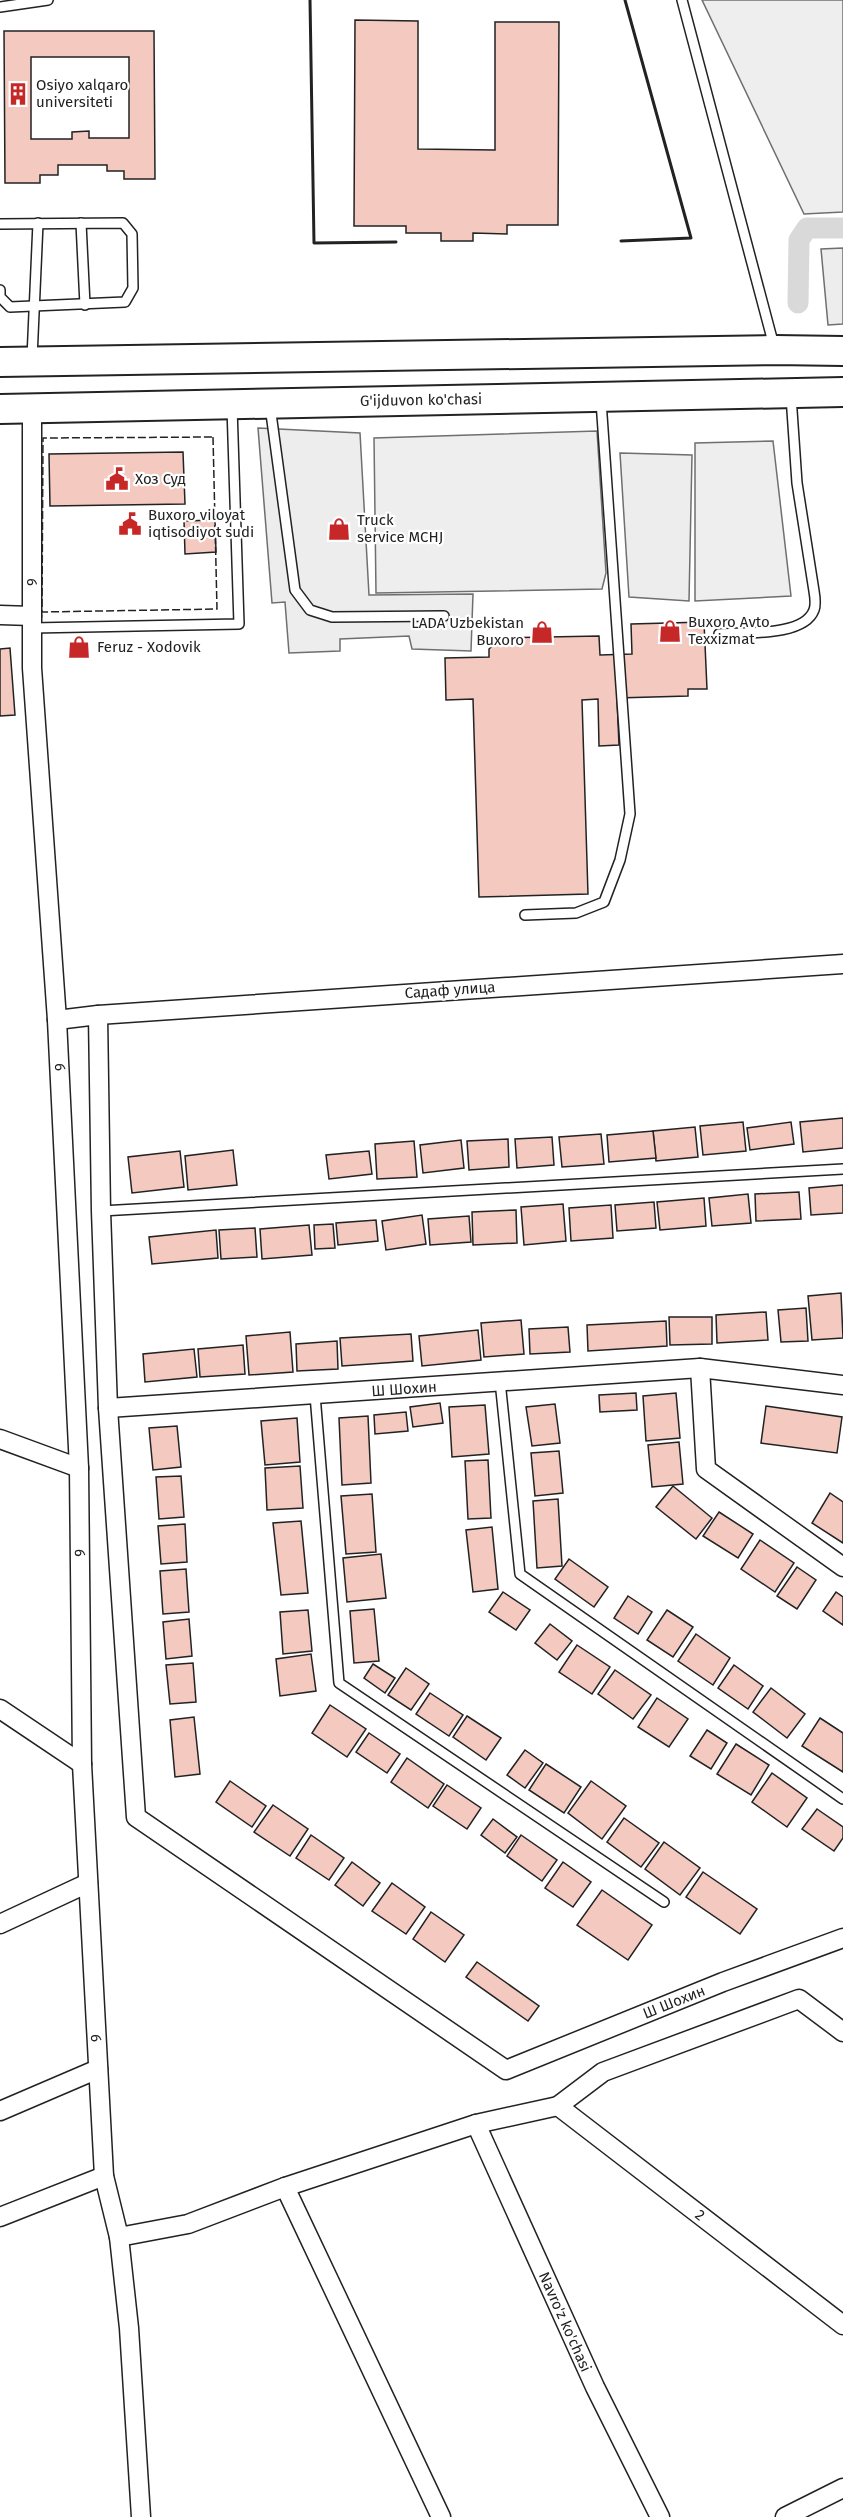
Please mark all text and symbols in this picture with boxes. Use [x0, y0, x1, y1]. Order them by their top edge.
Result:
place label: Osiyo xalqaro universiteti [36, 76, 128, 111]
building icon: Osiyo xalqaro universiteti [5, 81, 31, 107]
street label: G'ijduvon ko'chasi [360, 390, 482, 410]
public building icon: Хоз Суд [104, 466, 130, 492]
place label: Хоз Суд [135, 470, 186, 488]
place label: Buxoro viloyat iqtisodiyot sudi [148, 506, 254, 541]
public building icon: Buxoro viloyat iqtisodiyot sudi [117, 511, 143, 537]
place label: Truck service MCHJ [357, 511, 443, 546]
shop icon: Truck service MCHJ [326, 516, 352, 542]
street label: 9 [23, 578, 41, 586]
place label: Buxoro Avto Texxizmat [688, 613, 770, 648]
place label: LADA Uzbekistan Buxoro [411, 614, 524, 649]
shop icon: Buxoro Avto Texxizmat [657, 618, 683, 644]
shop icon: LADA Uzbekistan Buxoro [529, 619, 555, 645]
shop icon: Feruz - Xodovik [66, 634, 92, 660]
place label: Feruz - Xodovik [97, 638, 201, 656]
street label: Садаф улица [404, 978, 496, 1002]
street label: 9 [51, 1062, 69, 1071]
street label: Ш Шохин [371, 1378, 437, 1400]
street label: 9 [71, 1549, 89, 1557]
street label: Ш Шохин [640, 1981, 708, 2023]
street label: 9 [87, 2033, 105, 2042]
street label: 2 [692, 2206, 708, 2224]
street label: Navro'z ko'chasi [535, 2269, 595, 2375]

